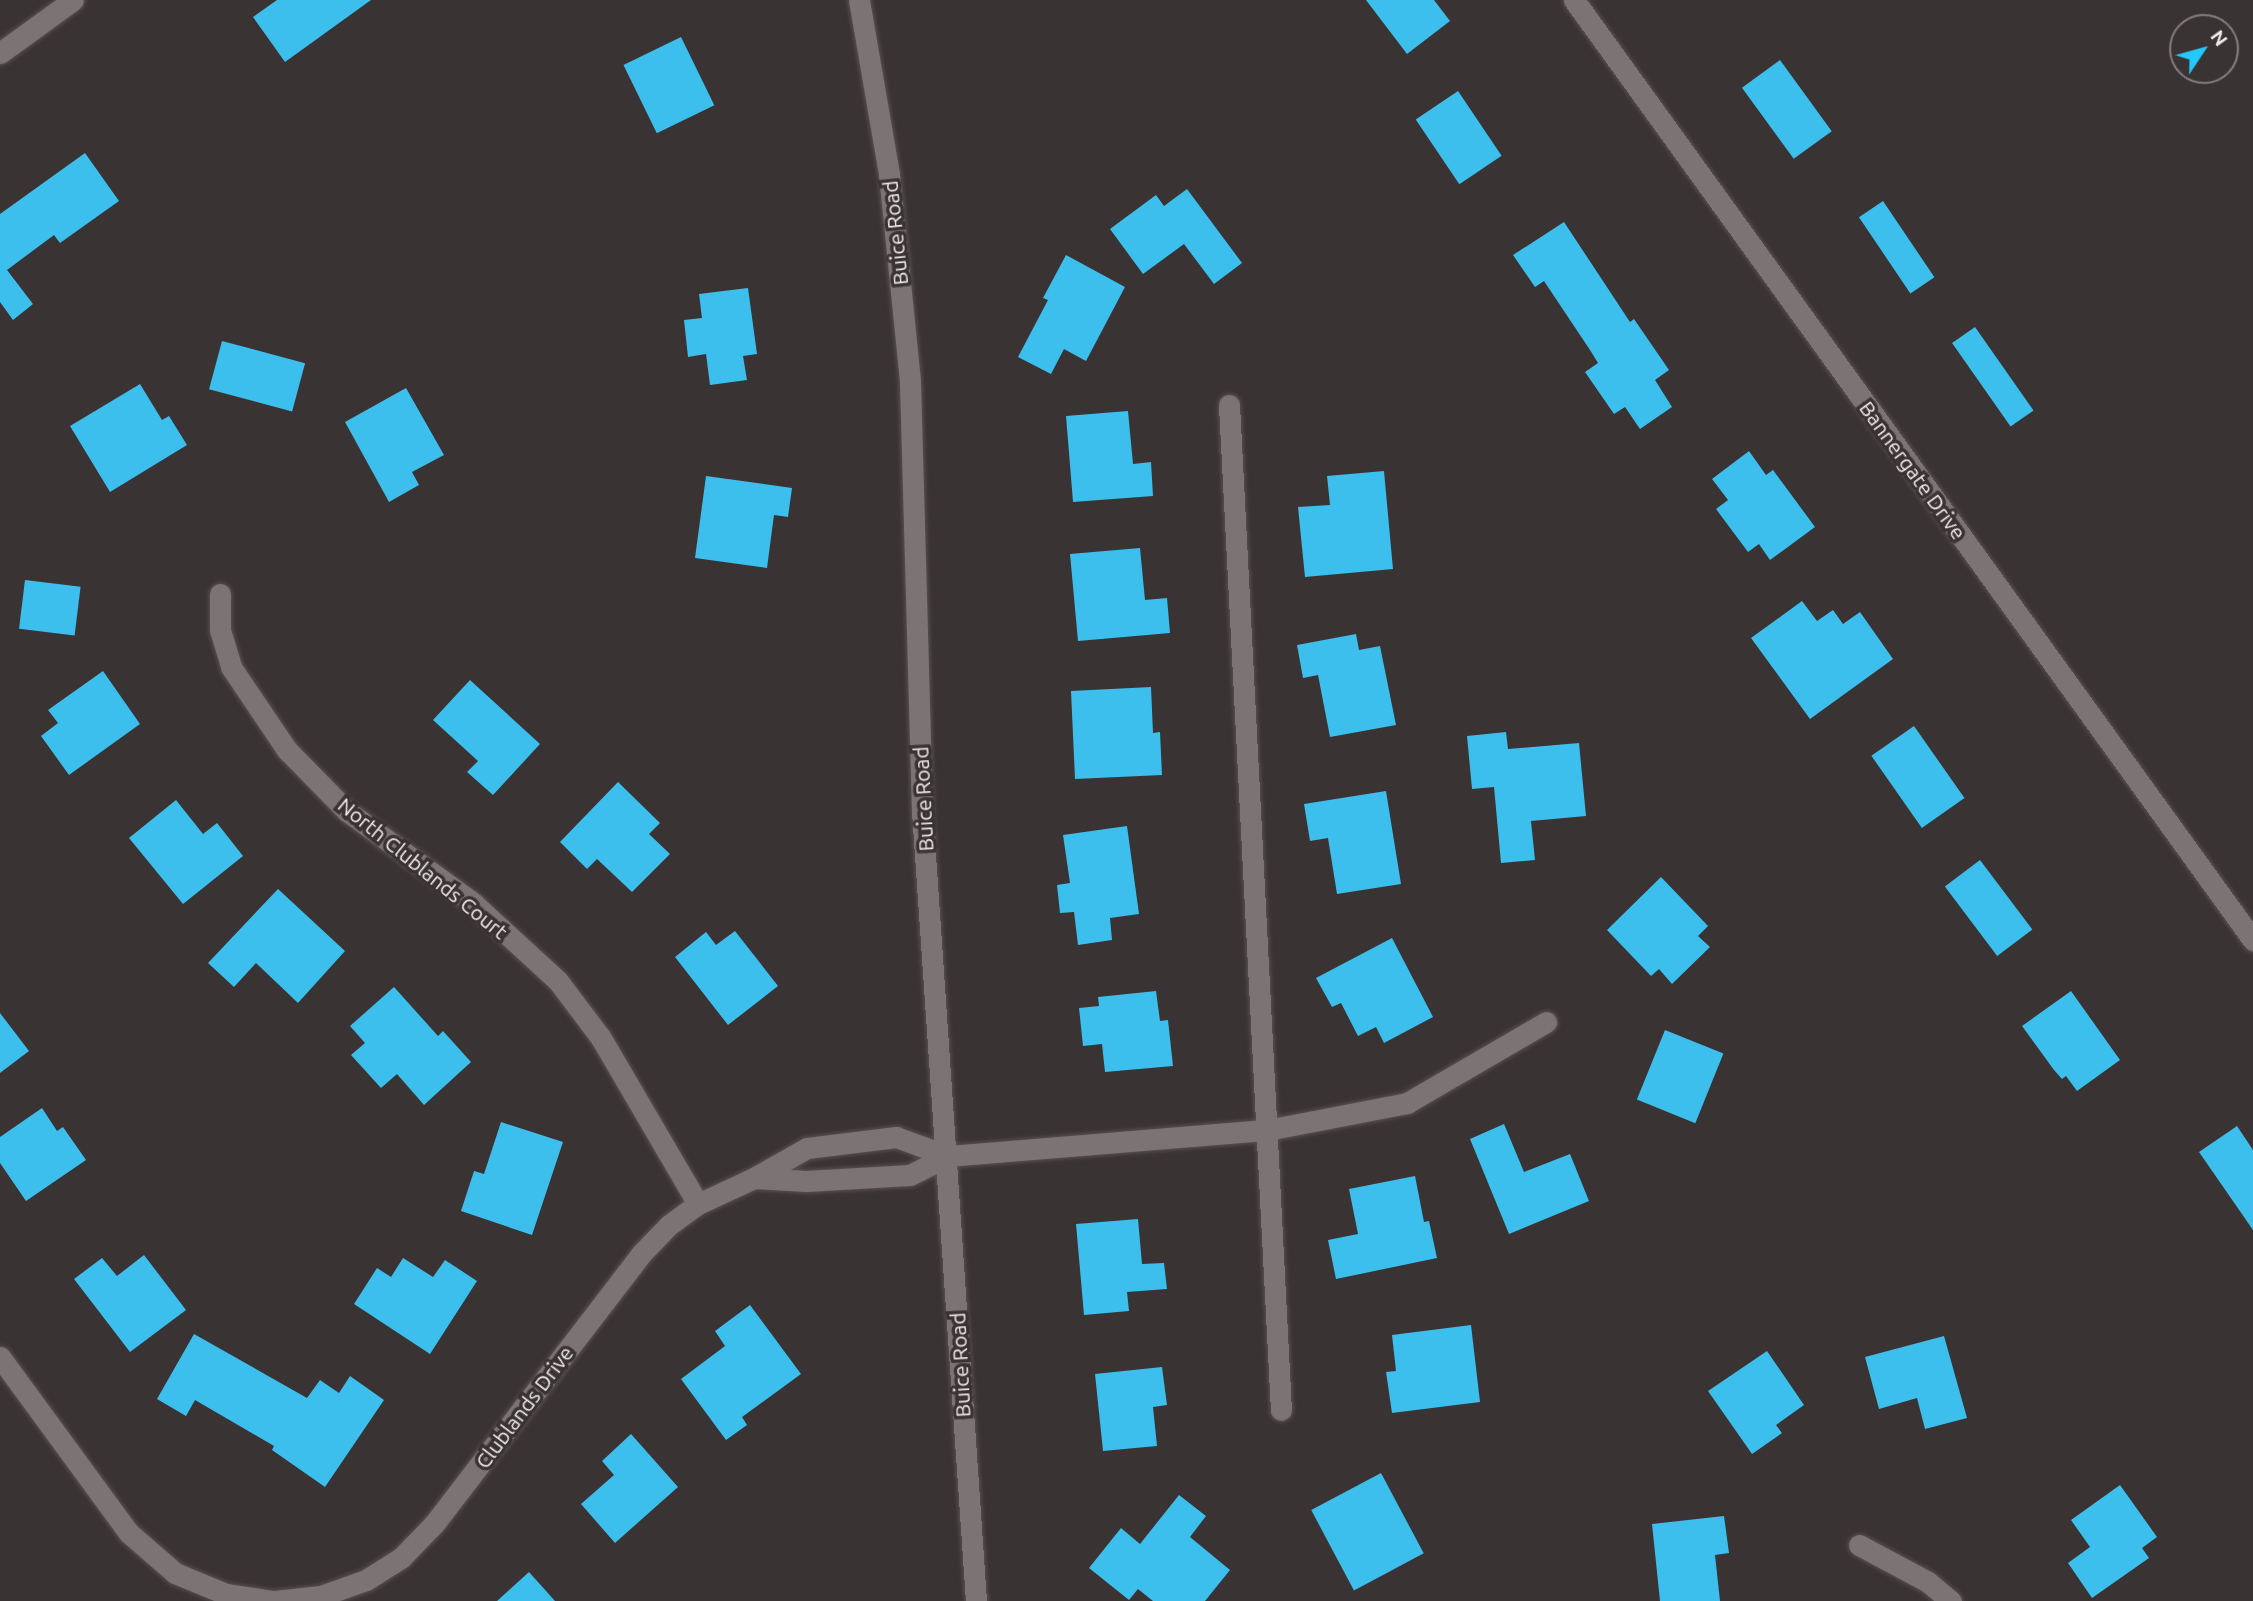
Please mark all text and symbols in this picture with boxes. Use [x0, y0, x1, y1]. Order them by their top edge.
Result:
north arrow [2169, 14, 2239, 84]
text: N [2206, 26, 2232, 50]
street label: Buice Road [877, 180, 913, 286]
street label: Bannergate Drive [1854, 396, 1972, 544]
street label: Buice Road [908, 746, 938, 852]
street label: North Clublands Court [333, 792, 513, 944]
street label: Buice Road [945, 1312, 975, 1418]
street label: Clublands Drive [470, 1341, 578, 1473]

